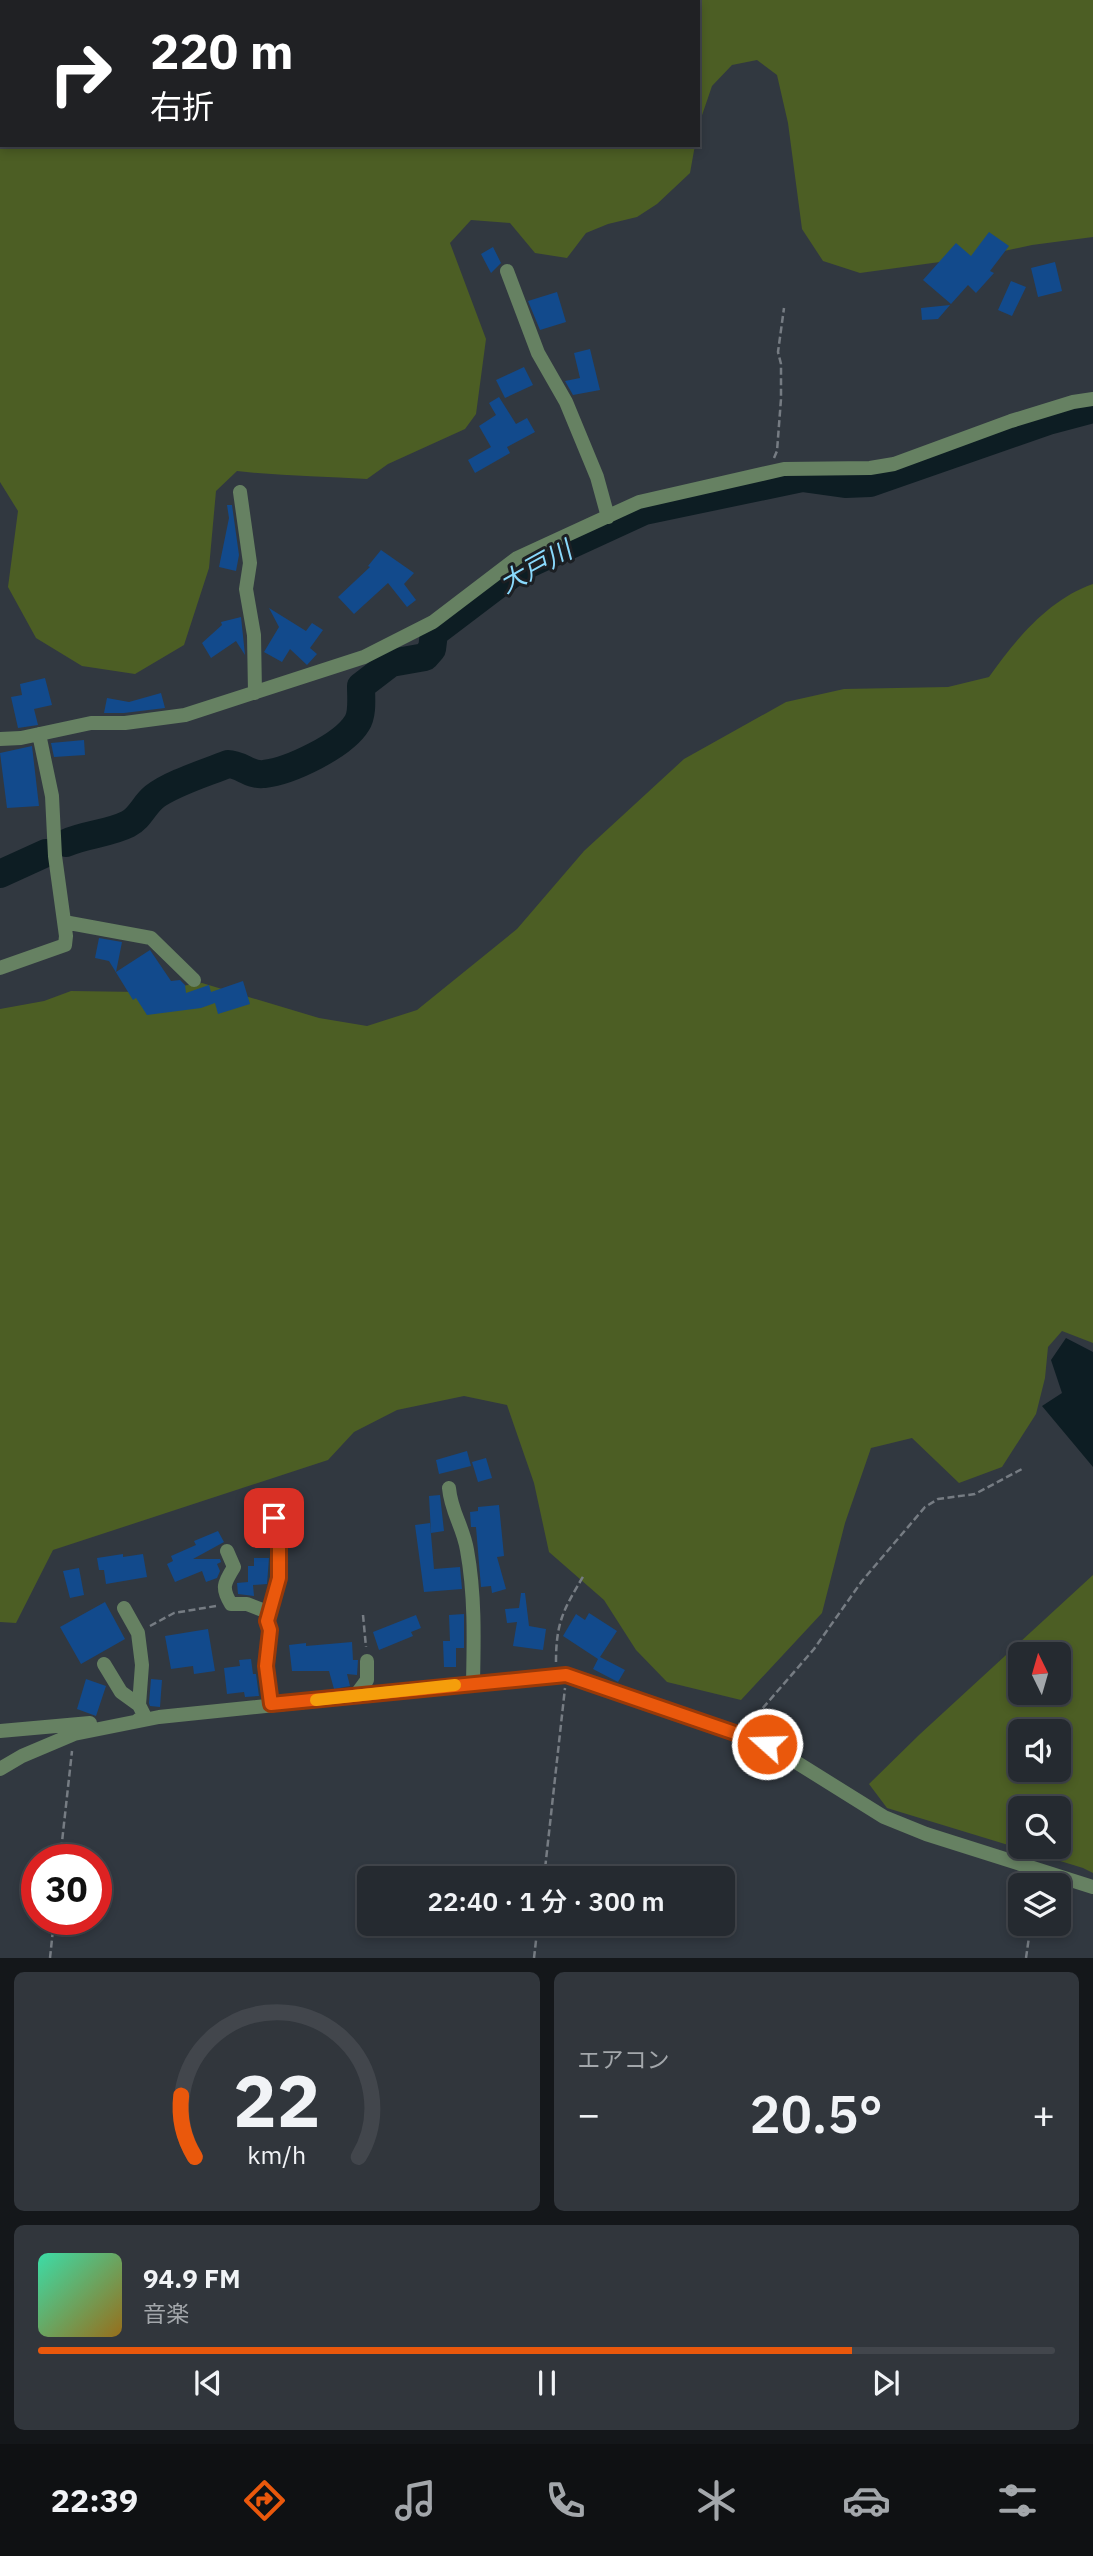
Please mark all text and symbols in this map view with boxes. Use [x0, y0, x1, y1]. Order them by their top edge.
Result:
text: 220 m [150, 19, 294, 82]
icon: right [35, 28, 126, 119]
text: 右折 [150, 85, 214, 127]
water label: 大戸川 [493, 531, 580, 600]
pin [244, 1488, 304, 1548]
icon: arrive [255, 1499, 293, 1537]
north arrow [1008, 1642, 1071, 1704]
map controls [1008, 1642, 1071, 1936]
position arrow [730, 1707, 804, 1781]
button: sound [1008, 1719, 1071, 1782]
button: search [1008, 1796, 1071, 1859]
speed limit sign: 30 [21, 1844, 112, 1935]
button: layers [1008, 1873, 1071, 1936]
text: 22:40 · 1 分 · 300 m [427, 1884, 665, 1918]
text: エアコン [578, 2044, 670, 2074]
text: 22 [233, 2053, 320, 2148]
text: 20.5° [749, 2080, 883, 2147]
text: − [578, 2089, 600, 2138]
text: + [1032, 2089, 1055, 2138]
text: km/h [247, 2138, 306, 2171]
text: 94.9 FM [143, 2261, 241, 2295]
text: 音楽 [143, 2298, 189, 2328]
icon: previous [189, 2364, 227, 2402]
icon: pause [528, 2364, 566, 2402]
icon: next [867, 2364, 905, 2402]
icon: directions [240, 2476, 289, 2525]
icon: music [391, 2476, 440, 2525]
icon: phone [541, 2476, 590, 2525]
icon: climate [692, 2476, 741, 2525]
icon: car [842, 2476, 891, 2525]
icon: filters [993, 2476, 1042, 2525]
text: 22:39 [51, 2479, 138, 2521]

